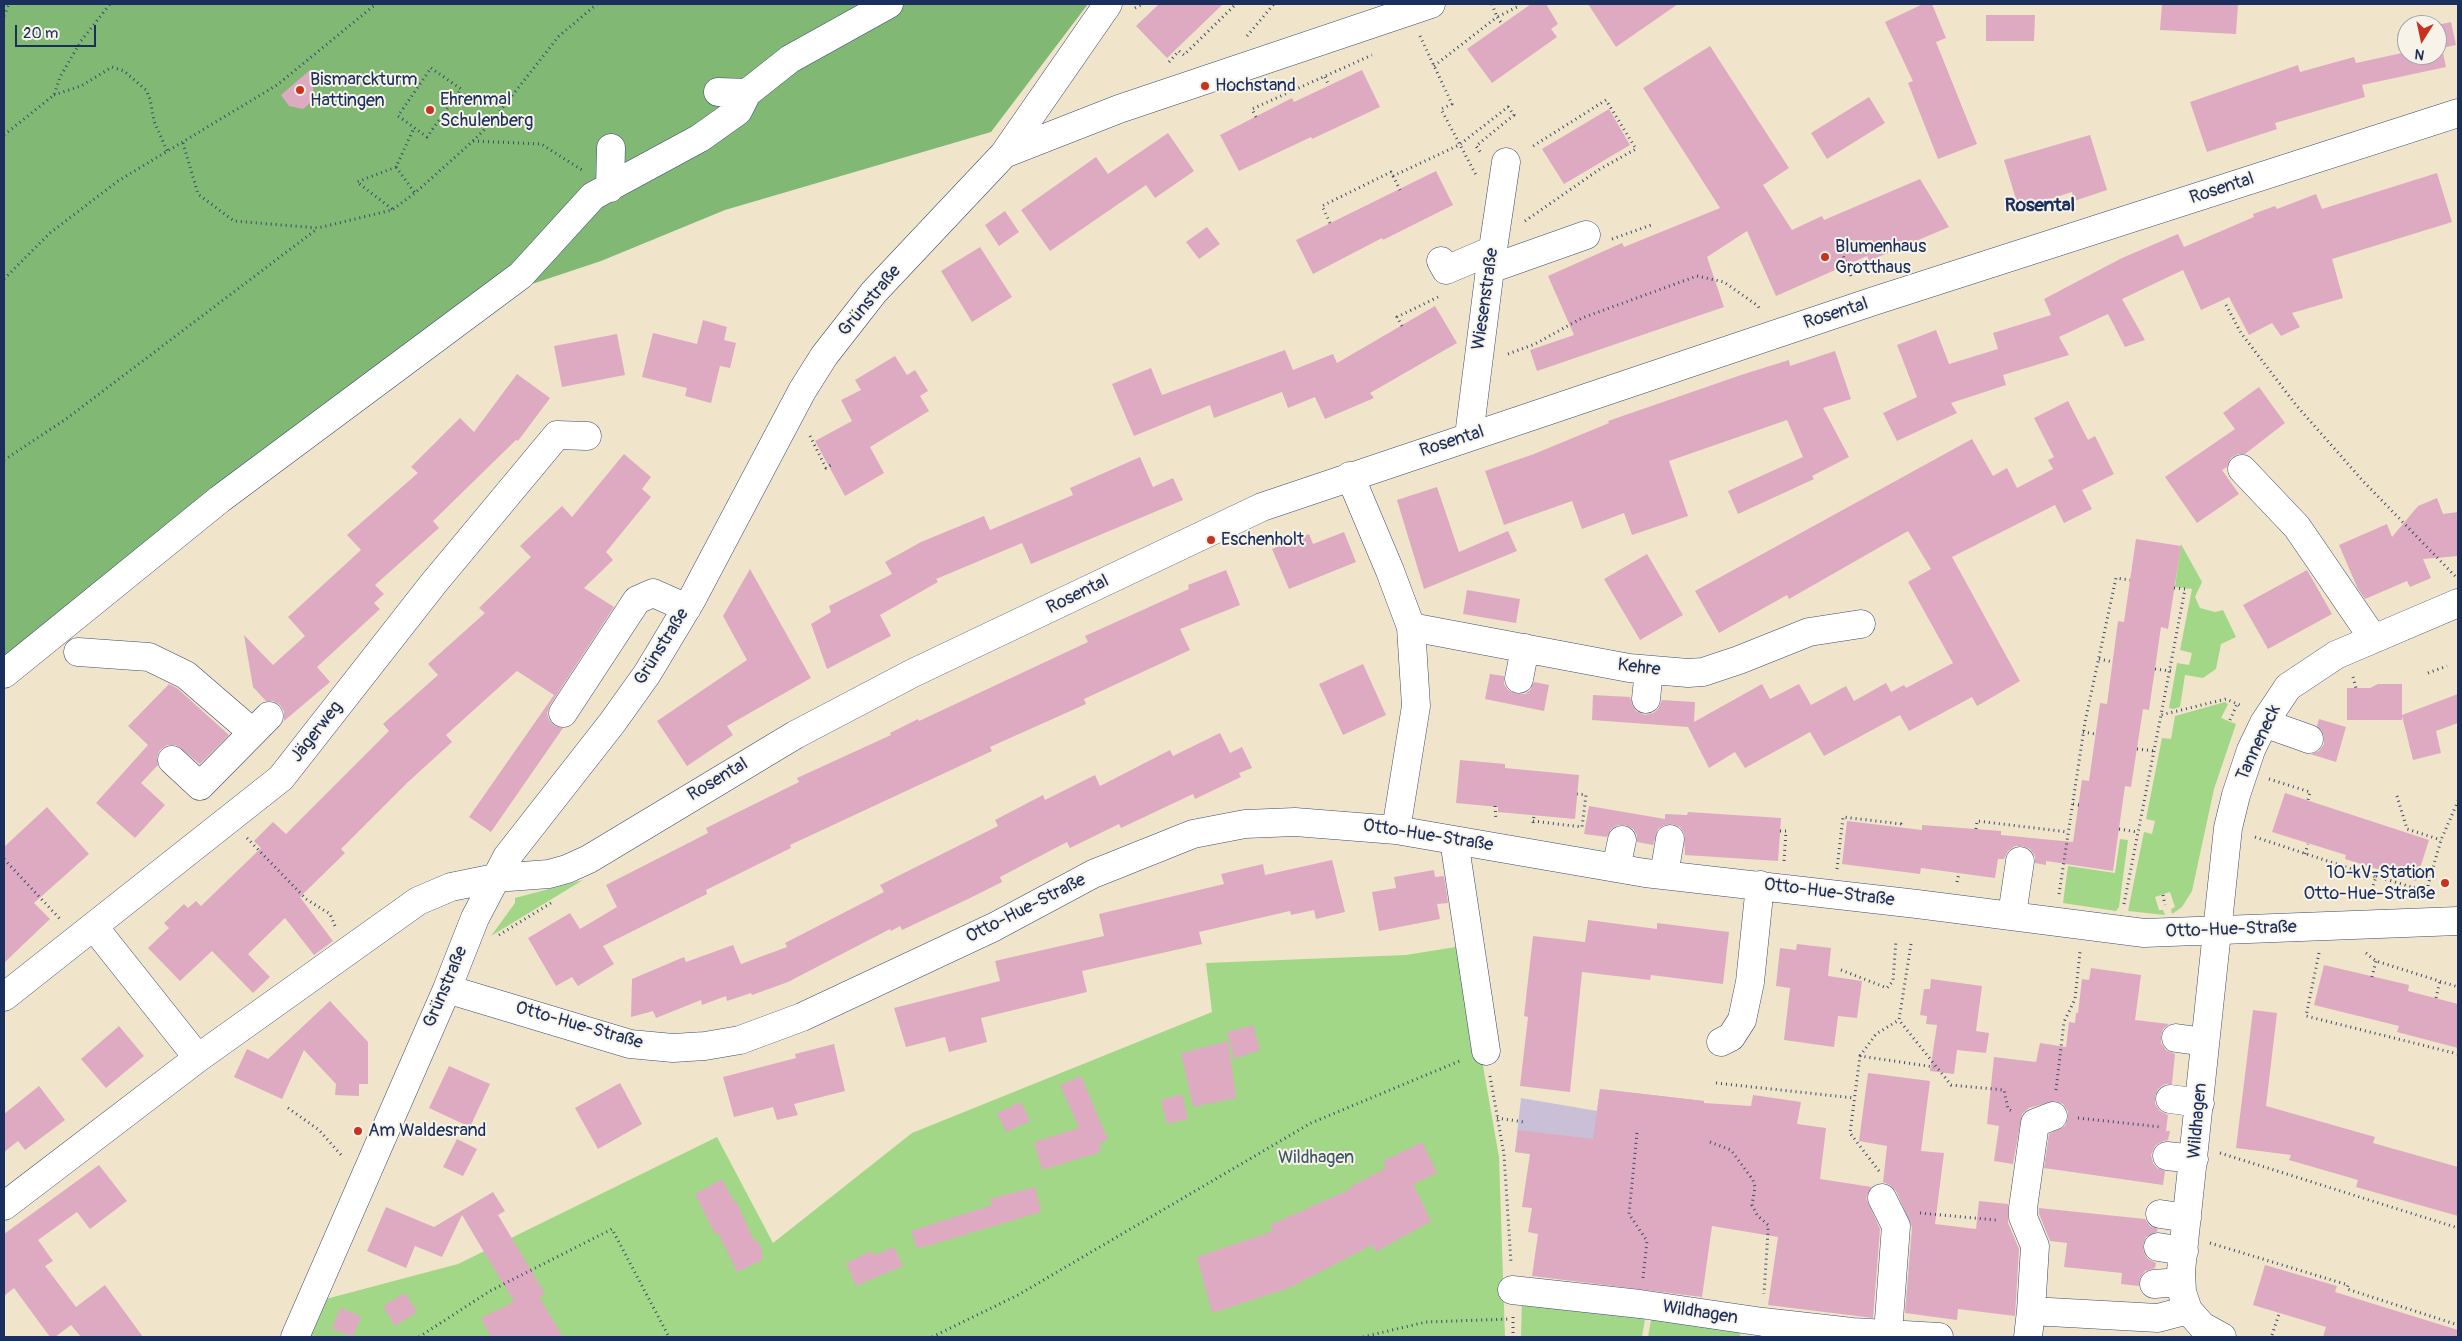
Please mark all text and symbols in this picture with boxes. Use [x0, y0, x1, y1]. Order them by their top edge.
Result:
scale bar [18, 15, 99, 47]
north arrow [2397, 15, 2447, 65]
text: 20 m [23, 24, 58, 43]
text: N [2413, 45, 2426, 63]
place label: Bismarckturm Hattingen [310, 69, 418, 112]
place label: Hochstand [1215, 75, 1296, 97]
marker: Hochstand [1199, 80, 1211, 92]
marker: Bismarckturm Hattingen [294, 84, 306, 96]
place label: Ehrenmal Schulenberg [440, 89, 533, 132]
marker: Ehrenmal Schulenberg [424, 104, 436, 116]
street label: Rosental [2187, 168, 2257, 210]
district label: Rosental [2005, 195, 2075, 217]
place label: Blumenhaus Grotthaus [1835, 236, 1926, 278]
street label: Wiesenstraße [1468, 247, 1504, 351]
marker: Blumenhaus Grotthaus [1819, 251, 1831, 263]
street label: Grünstraße [834, 261, 906, 341]
street label: Rosental [1801, 293, 1871, 335]
street label: Rosental [1417, 421, 1487, 463]
place label: Eschenholt [1221, 529, 1304, 551]
marker: Eschenholt [1205, 534, 1217, 546]
street label: Rosental [1043, 571, 1113, 619]
street label: Grünstraße [630, 605, 694, 689]
street label: Kehre [1616, 655, 1662, 681]
street label: Jägerweg [286, 697, 348, 767]
street label: Tanneneck [2232, 702, 2286, 784]
street label: Rosental [684, 754, 752, 806]
street label: Otto-Hue-Straße [1361, 815, 1495, 857]
place label: 10-kV-Station Otto-Hue-Straße [2304, 862, 2435, 904]
street label: Otto-Hue-Straße [963, 870, 1089, 948]
street label: Otto-Hue-Straße [1762, 874, 1896, 912]
marker: 10-kV-Station Otto-Hue-Straße [2439, 877, 2451, 889]
street label: Otto-Hue-Straße [2165, 917, 2297, 943]
street label: Grünstraße [419, 943, 473, 1031]
street label: Otto-Hue-Straße [513, 997, 645, 1055]
street label: Wildhagen [2184, 1082, 2212, 1160]
place label: Am Waldesrand [368, 1120, 486, 1142]
marker: Am Waldesrand [352, 1125, 364, 1137]
park label: Wildhagen [1278, 1147, 1354, 1169]
street label: Wildhagen [1661, 1296, 1739, 1330]

